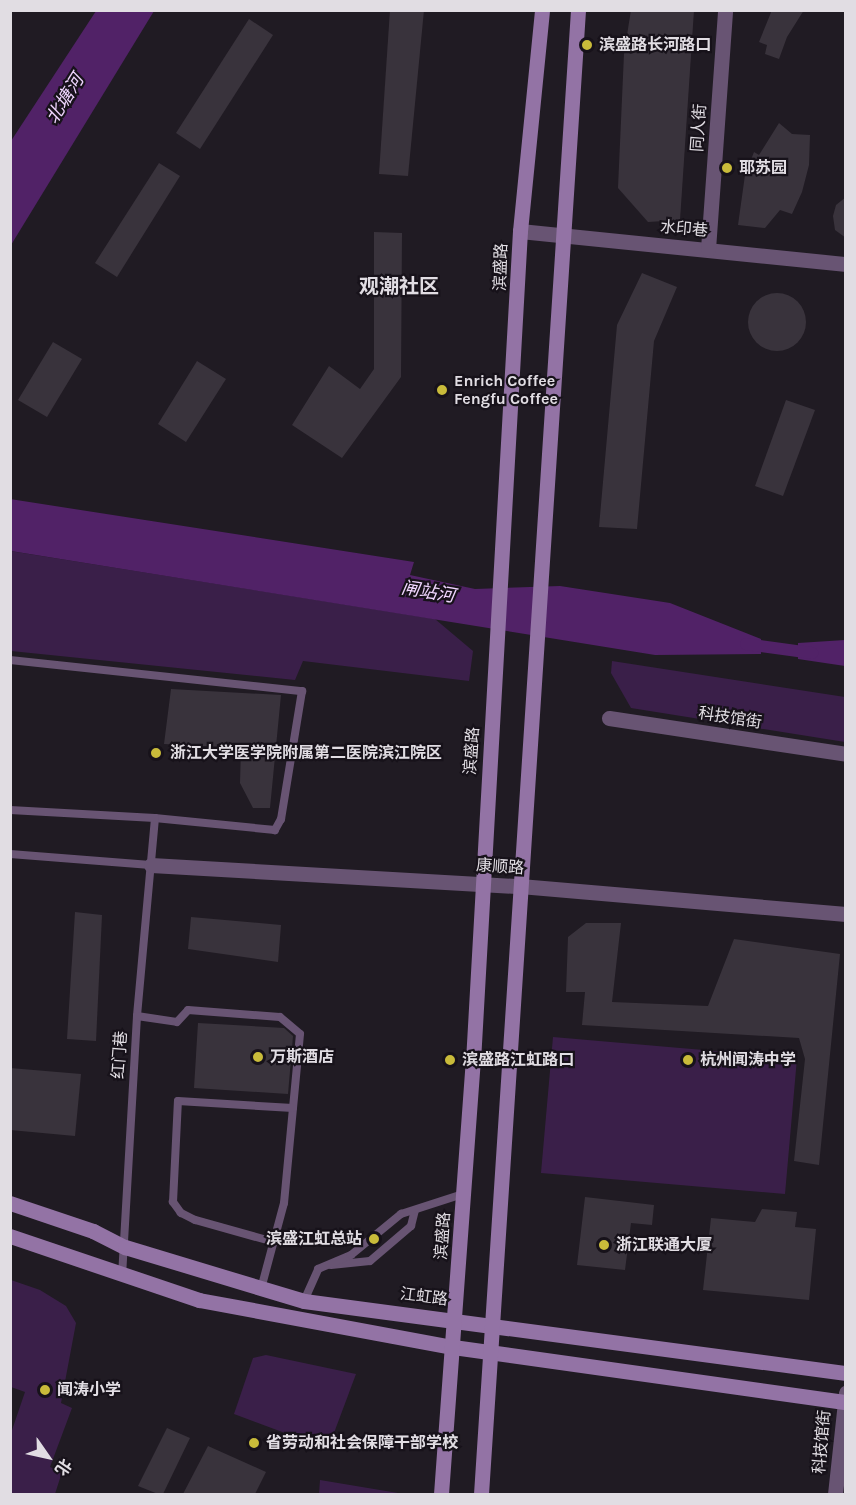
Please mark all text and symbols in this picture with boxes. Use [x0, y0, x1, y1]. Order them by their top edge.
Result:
place label: 滨盛路长河路口 [599, 35, 711, 55]
marker: 滨盛路长河路口 [580, 38, 594, 52]
water label: 北塘河 [42, 70, 88, 128]
street label: 同人街 [688, 103, 710, 153]
place label: 耶苏园 [739, 158, 787, 178]
marker: 耶苏园 [720, 161, 734, 175]
street label: 水印巷 [659, 217, 709, 241]
street label: 滨盛路 [491, 243, 511, 291]
district label: 观潮社区 [359, 274, 439, 298]
place label: Enrich Coffee Fengfu Coffee [454, 371, 558, 409]
marker: Enrich Coffee Fengfu Coffee [435, 383, 449, 397]
water label: 闸站河 [400, 577, 456, 607]
street label: 科技馆街 [697, 704, 763, 732]
street label: 滨盛路 [461, 726, 483, 776]
place label: 浙江大学医学院附属第二医院滨江院区 [170, 743, 442, 763]
marker: 浙江大学医学院附属第二医院滨江院区 [147, 744, 165, 762]
street label: 康顺路 [475, 856, 525, 878]
street label: 红门巷 [109, 1030, 131, 1080]
place label: 万斯酒店 [270, 1047, 334, 1067]
marker: 万斯酒店 [251, 1050, 265, 1064]
place label: 滨盛路江虹路口 [462, 1050, 574, 1070]
place label: 杭州闻涛中学 [700, 1050, 796, 1070]
marker: 滨盛路江虹路口 [443, 1053, 457, 1067]
marker: 杭州闻涛中学 [681, 1053, 695, 1067]
street label: 滨盛路 [432, 1211, 454, 1261]
place label: 滨盛江虹总站 [266, 1229, 362, 1249]
marker: 滨盛江虹总站 [367, 1232, 381, 1246]
place label: 浙江联通大厦 [616, 1235, 712, 1255]
marker: 浙江联通大厦 [597, 1238, 611, 1252]
street label: 江虹路 [399, 1285, 449, 1309]
place label: 闻涛小学 [57, 1380, 121, 1400]
marker: 闻涛小学 [38, 1383, 52, 1397]
street label: 科技馆街 [810, 1409, 834, 1475]
north arrow [18, 1427, 78, 1487]
place label: 省劳动和社会保障干部学校 [266, 1433, 458, 1453]
marker: 省劳动和社会保障干部学校 [247, 1436, 261, 1450]
text: 北 [51, 1455, 76, 1479]

